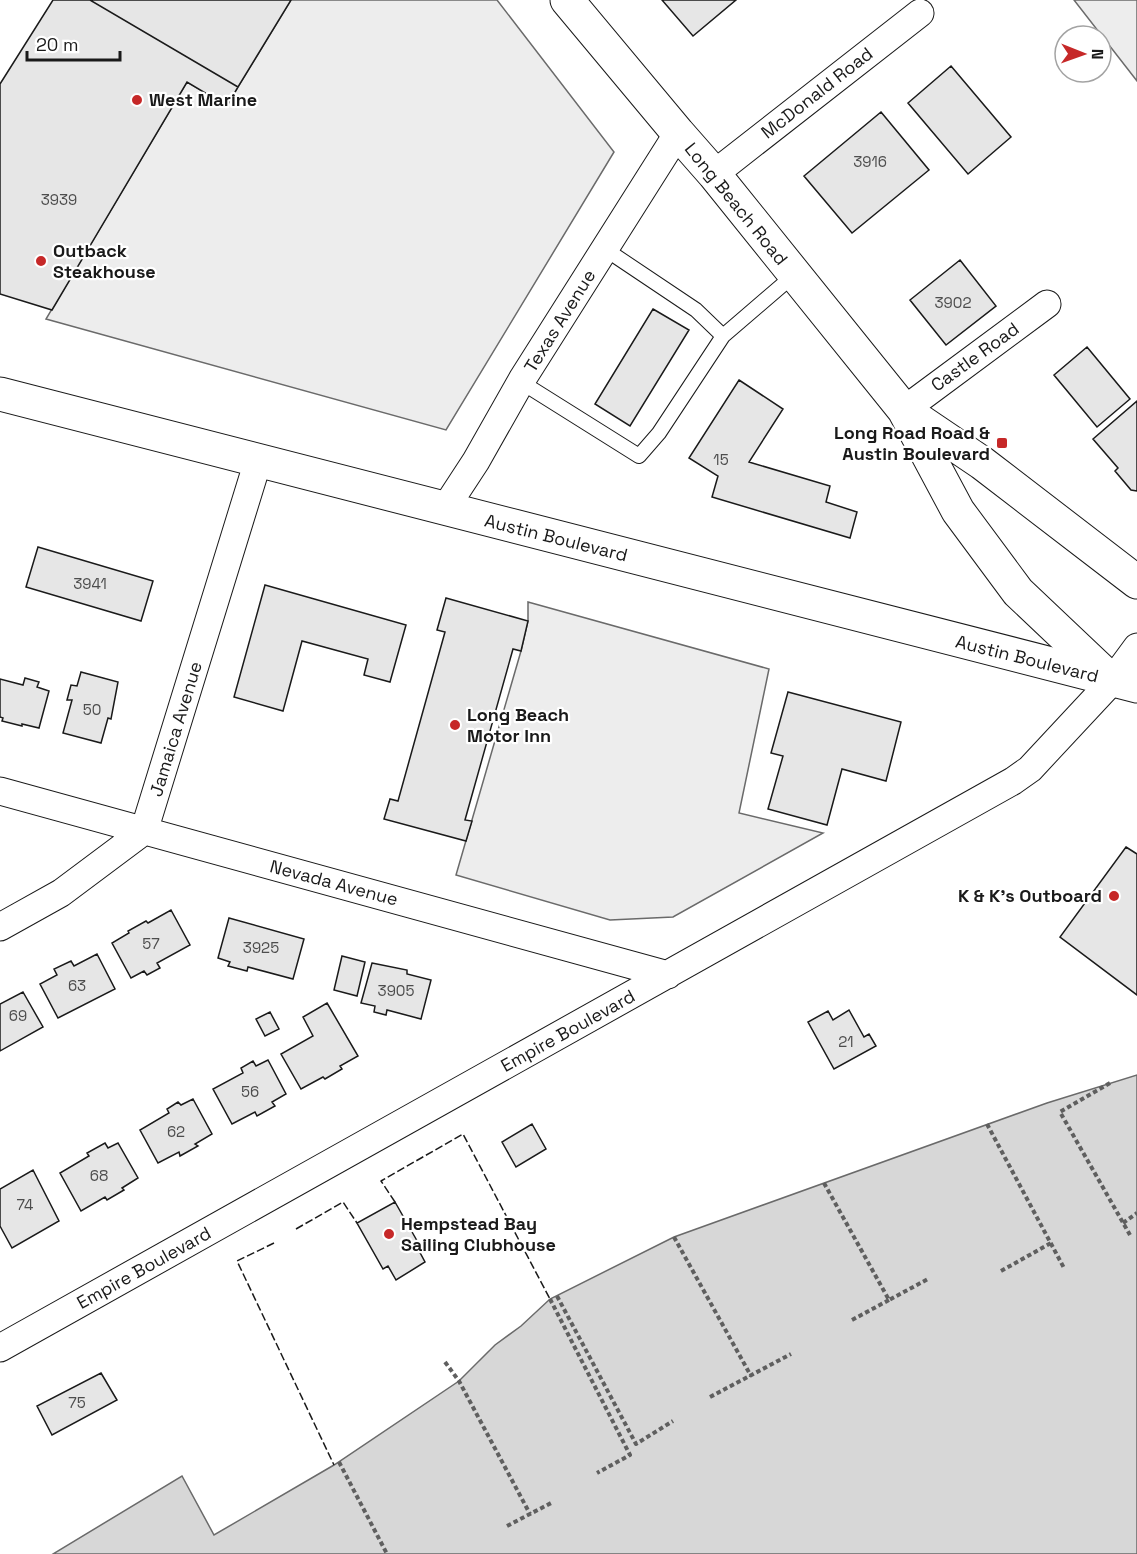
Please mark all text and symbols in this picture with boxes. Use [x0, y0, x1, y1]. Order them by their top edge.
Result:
scale bar [27, 24, 120, 62]
north arrow [1053, 24, 1113, 84]
text: 20 m [36, 33, 79, 56]
street label: McDonald Road [756, 42, 877, 143]
text: N [1087, 49, 1108, 60]
place label: West Marine [149, 88, 257, 111]
marker: West Marine [130, 93, 144, 107]
street label: Long Beach Road [680, 138, 793, 270]
house number: 3916 [853, 152, 887, 171]
house number: 3939 [41, 190, 77, 209]
place label: Outback Steakhouse [53, 239, 156, 283]
marker: Outback Steakhouse [34, 254, 48, 268]
street label: Texas Avenue [519, 265, 600, 376]
house number: 3902 [935, 293, 971, 312]
street label: Castle Road [926, 317, 1023, 396]
place label: Long Road Road & Austin Boulevard [834, 421, 990, 465]
marker: Long Road Road & Austin Boulevard [995, 436, 1009, 450]
house number: 15 [713, 450, 729, 469]
street label: Austin Boulevard [482, 509, 630, 566]
house number: 3941 [73, 574, 107, 593]
street label: Austin Boulevard [953, 630, 1101, 687]
street label: Jamaica Avenue [144, 659, 207, 799]
house number: 50 [83, 700, 101, 719]
place label: Long Beach Motor Inn [467, 703, 569, 747]
marker: Long Beach Motor Inn [448, 718, 462, 732]
street label: Nevada Avenue [268, 854, 401, 911]
place label: K & K's Outboard [958, 884, 1102, 907]
marker: K & K's Outboard [1107, 889, 1121, 903]
house number: 57 [142, 934, 160, 953]
house number: 3925 [243, 938, 279, 957]
house number: 63 [68, 976, 86, 995]
house number: 3905 [378, 981, 414, 1000]
street label: Empire Boulevard [497, 984, 639, 1077]
house number: 69 [9, 1006, 27, 1025]
house number: 21 [838, 1032, 854, 1051]
house number: 56 [241, 1082, 259, 1101]
house number: 62 [167, 1122, 185, 1141]
house number: 68 [90, 1166, 108, 1185]
house number: 74 [17, 1195, 33, 1214]
place label: Hempstead Bay Sailing Clubhouse [401, 1212, 556, 1256]
street label: Empire Boulevard [73, 1221, 215, 1314]
marker: Hempstead Bay Sailing Clubhouse [382, 1227, 396, 1241]
house number: 75 [68, 1393, 86, 1412]

